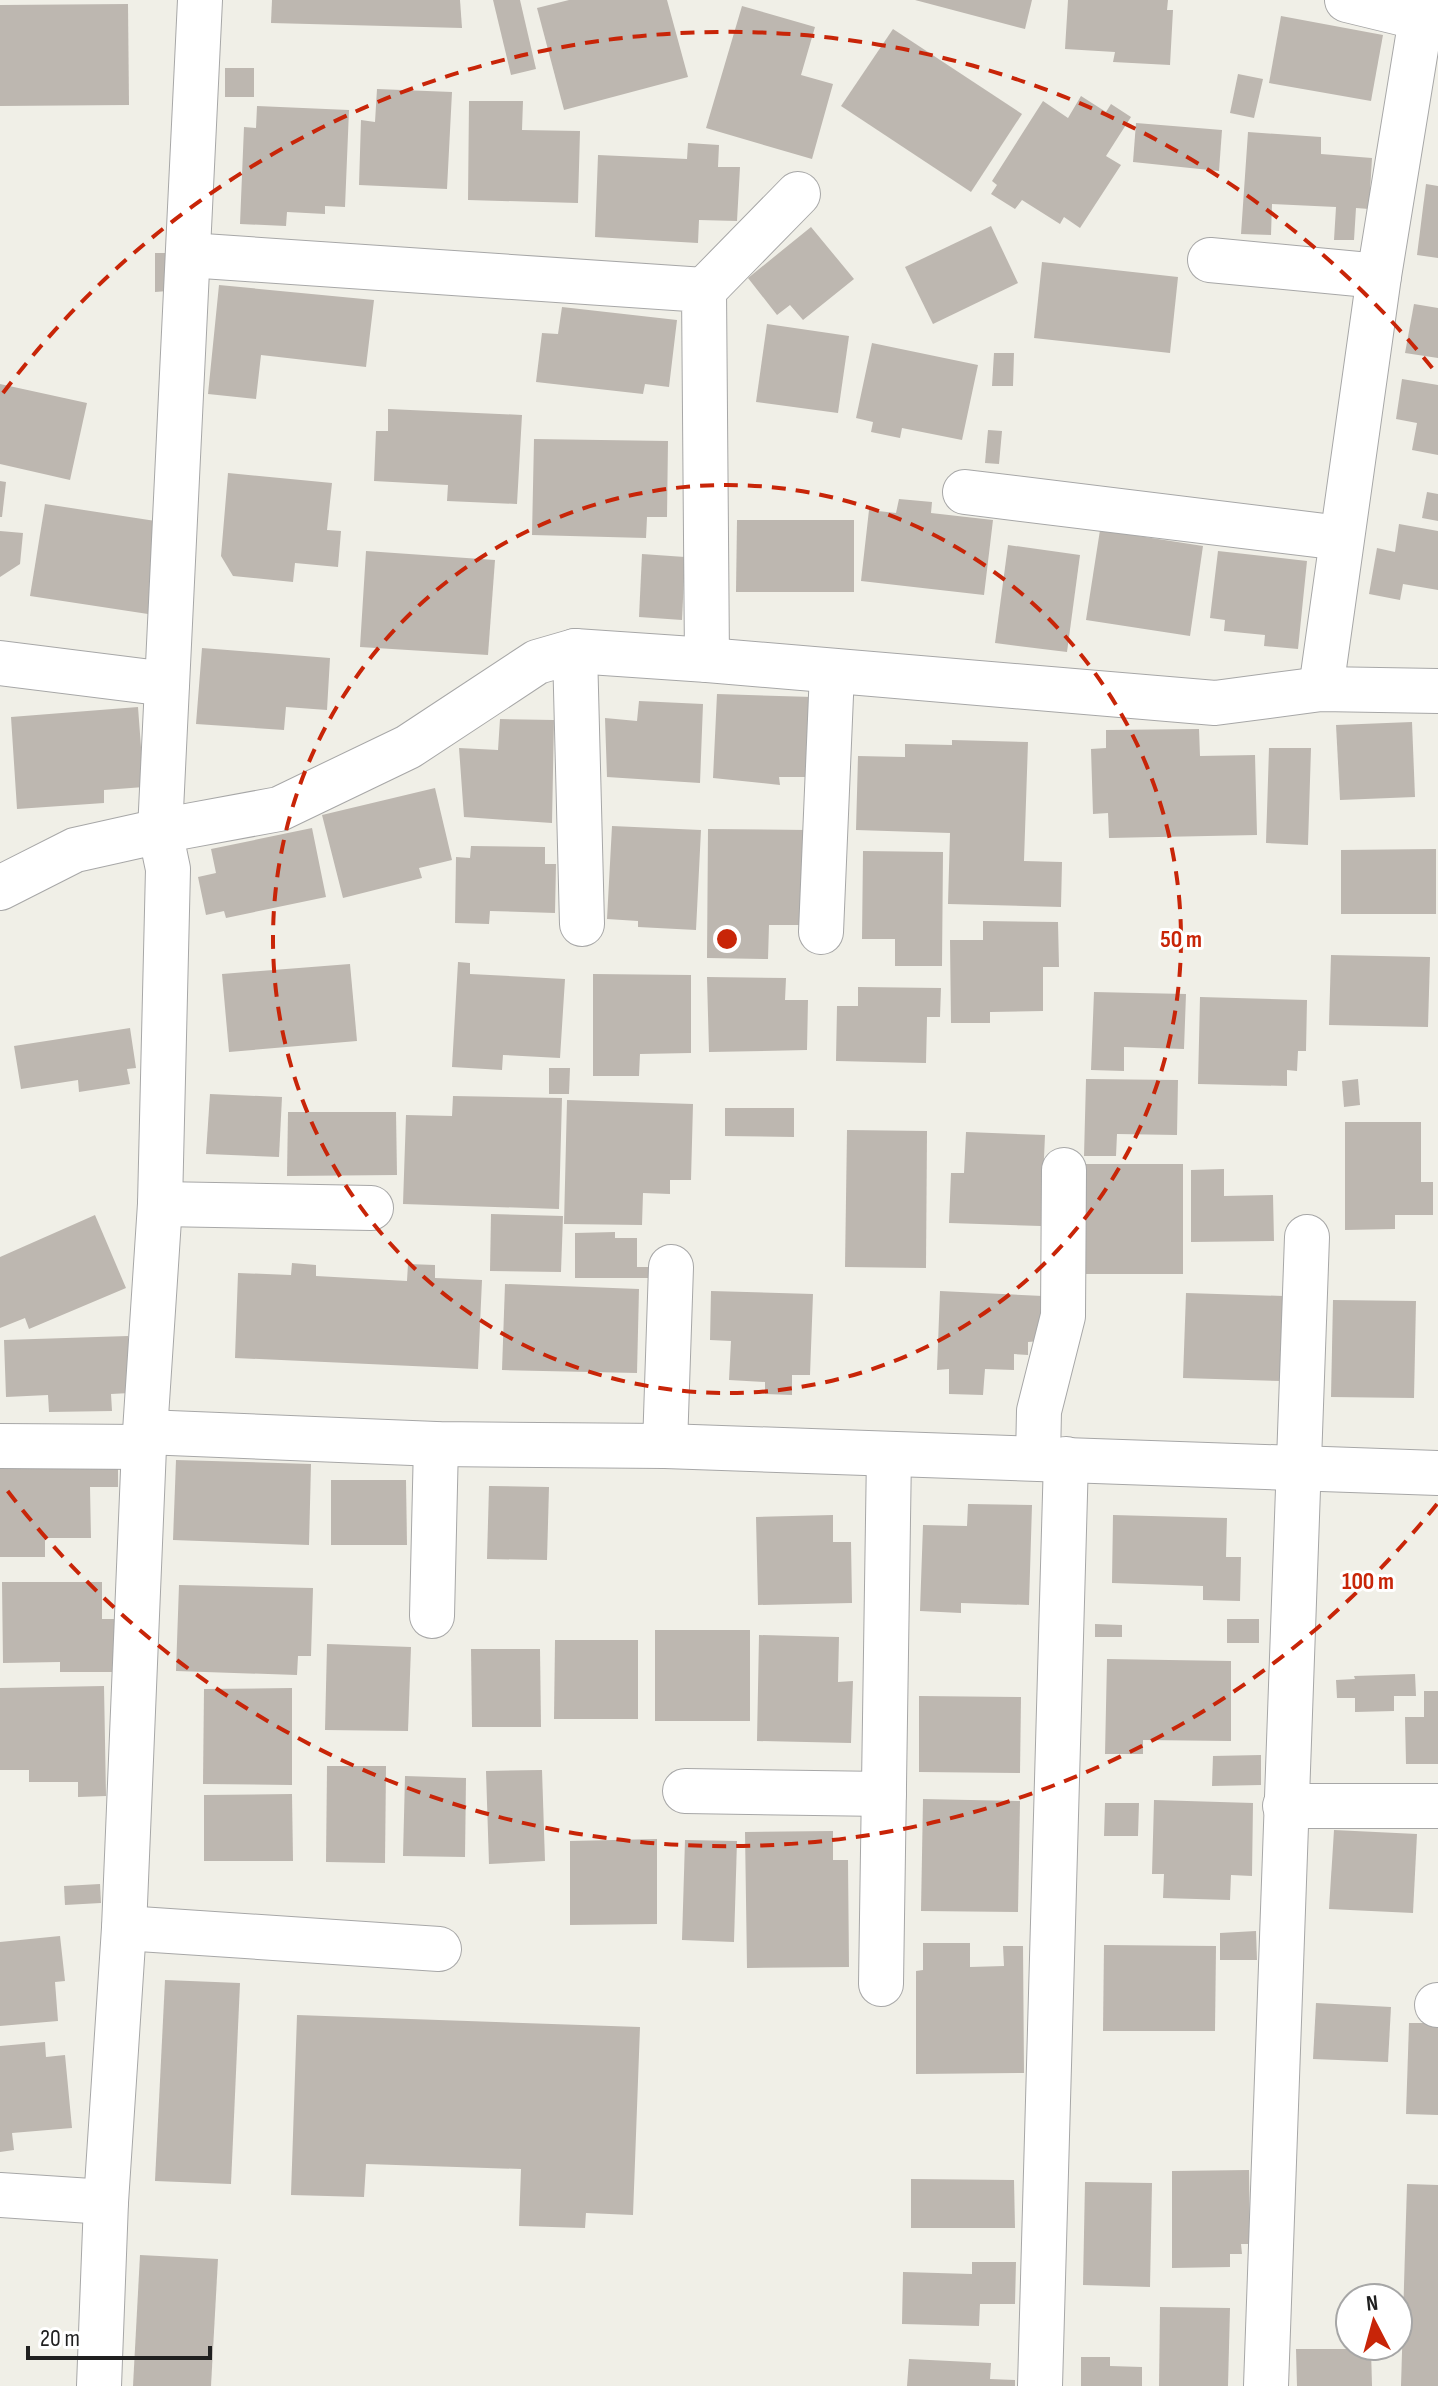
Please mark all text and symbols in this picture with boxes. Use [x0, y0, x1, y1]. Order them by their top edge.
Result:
centre of rings [713, 925, 741, 953]
text: 50 m [1160, 925, 1202, 954]
text: 100 m [1342, 1567, 1394, 1596]
north arrow [1334, 2282, 1414, 2362]
text: N [1365, 2290, 1379, 2318]
scale bar [28, 2310, 210, 2360]
text: 20 m [40, 2324, 80, 2353]

